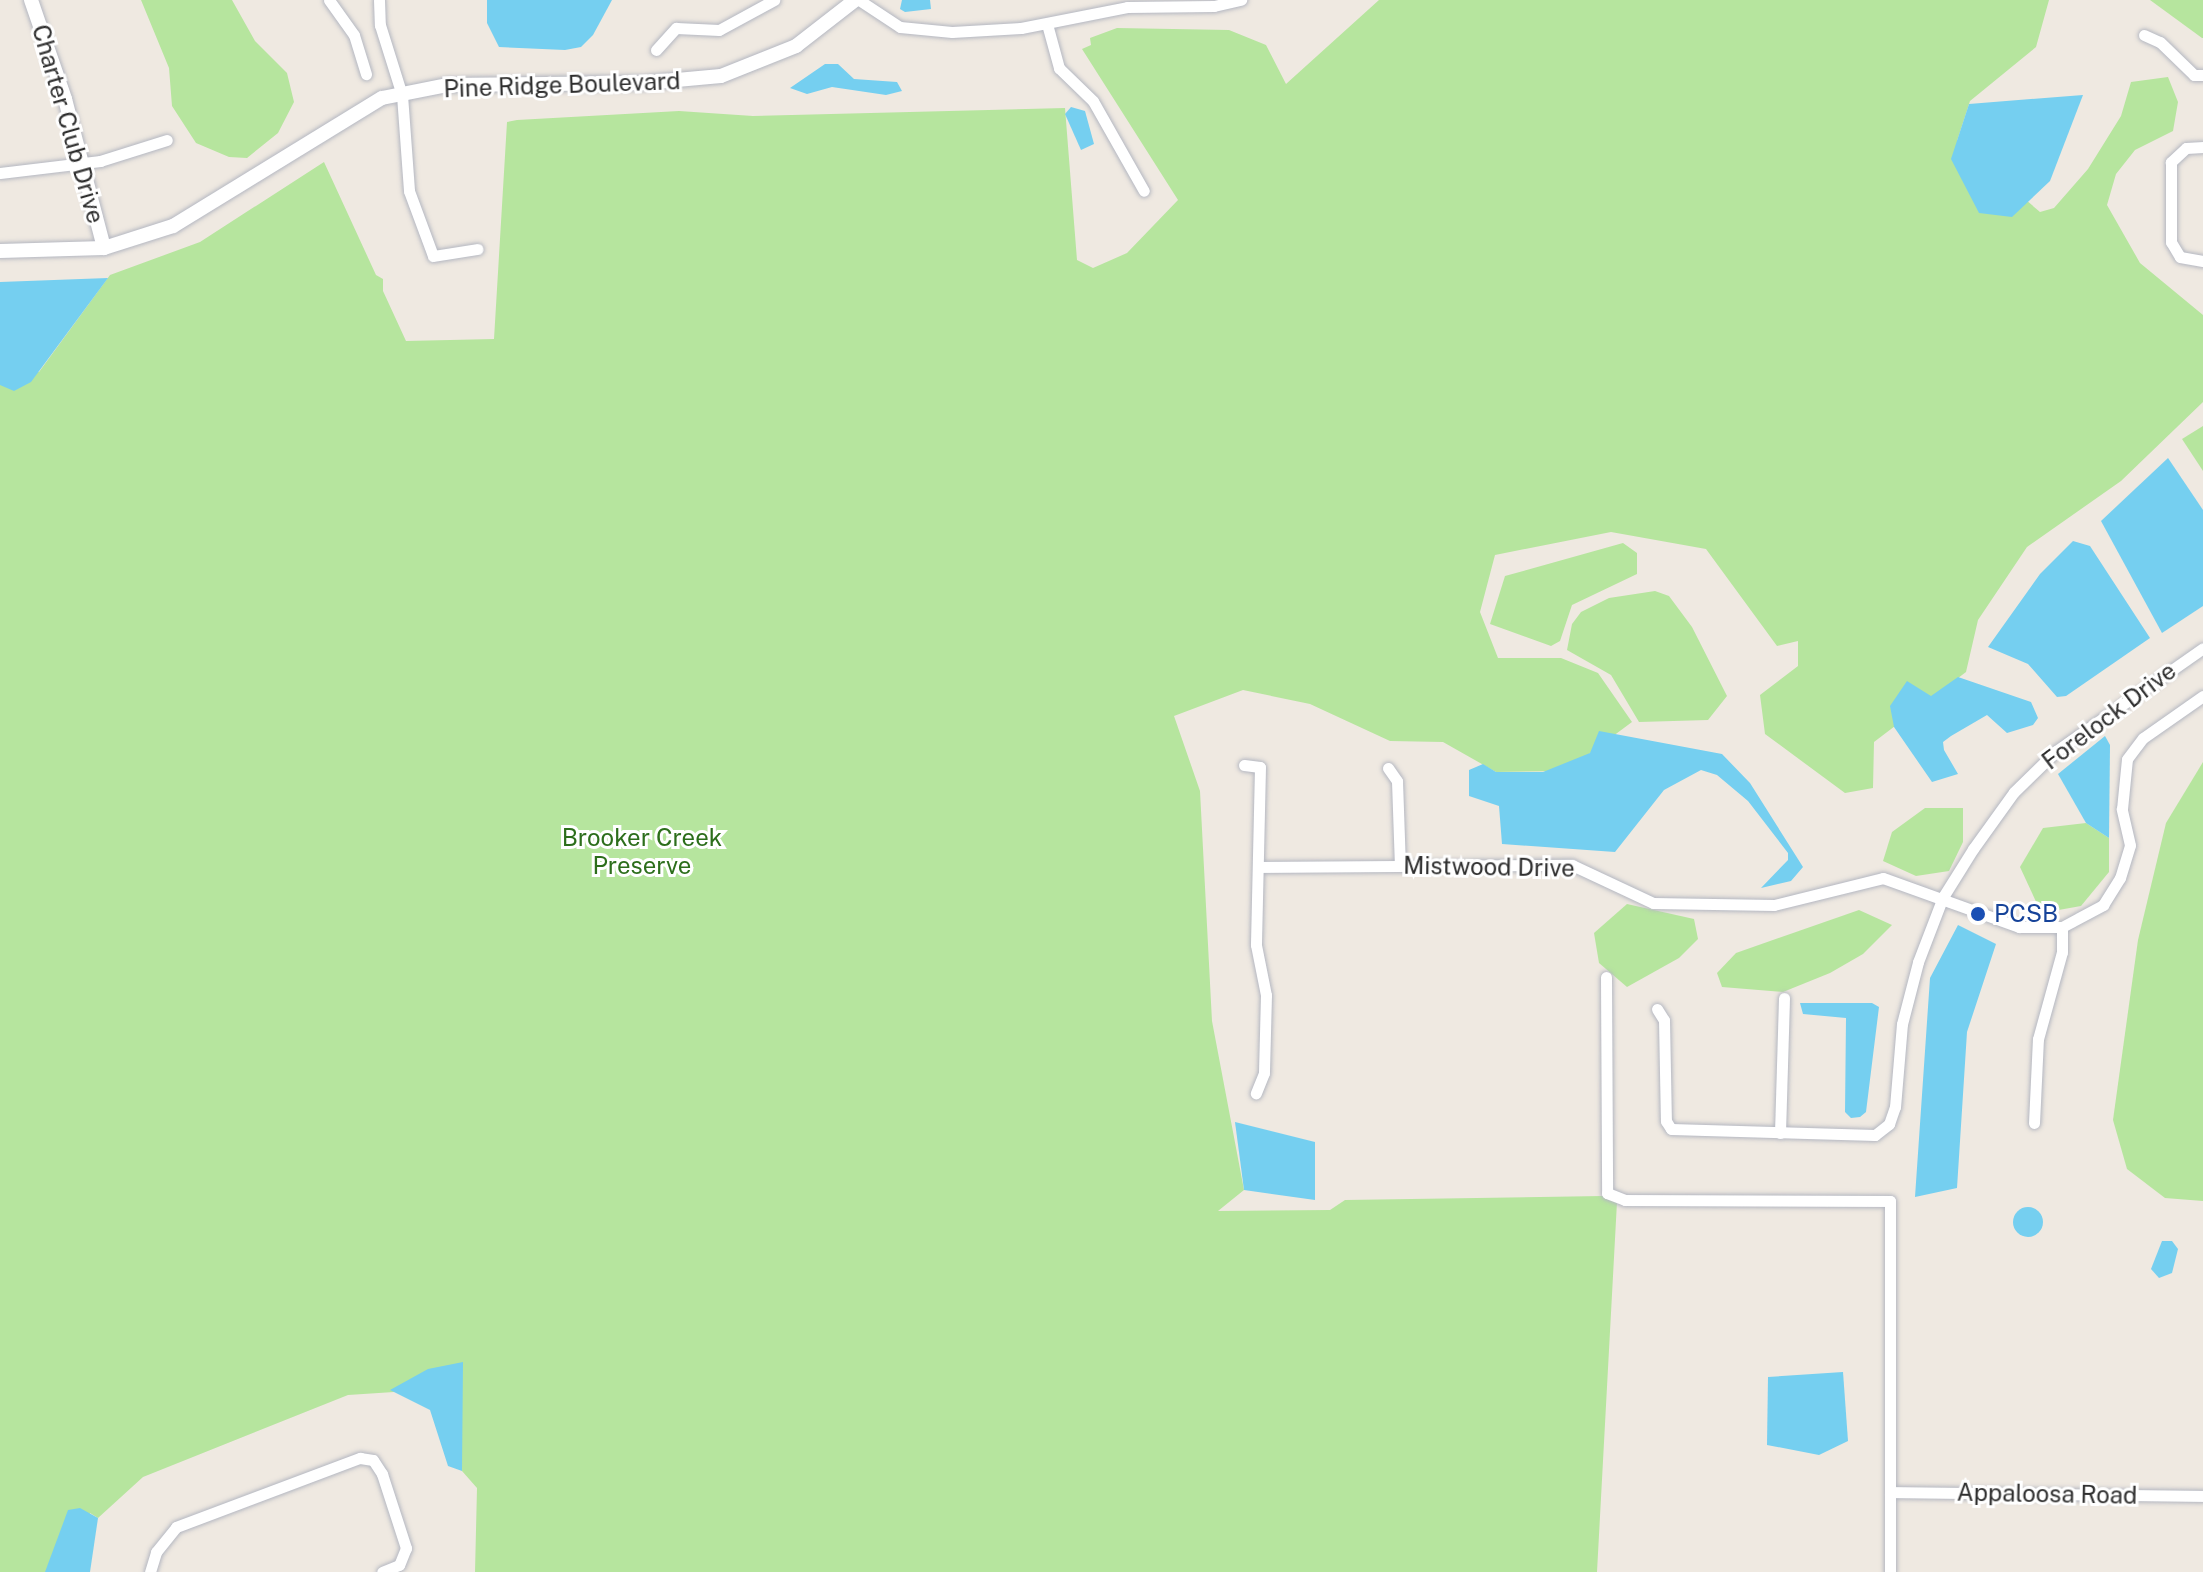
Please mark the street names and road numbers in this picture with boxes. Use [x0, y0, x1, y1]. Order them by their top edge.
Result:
street label: Charter Club Drive [26, 21, 110, 227]
street label: Pine Ridge Boulevard [443, 66, 681, 104]
street label: Forelock Drive [2036, 656, 2182, 776]
street label: Mistwood Drive [1403, 851, 1575, 883]
street label: Appaloosa Road [1956, 1478, 2138, 1510]

